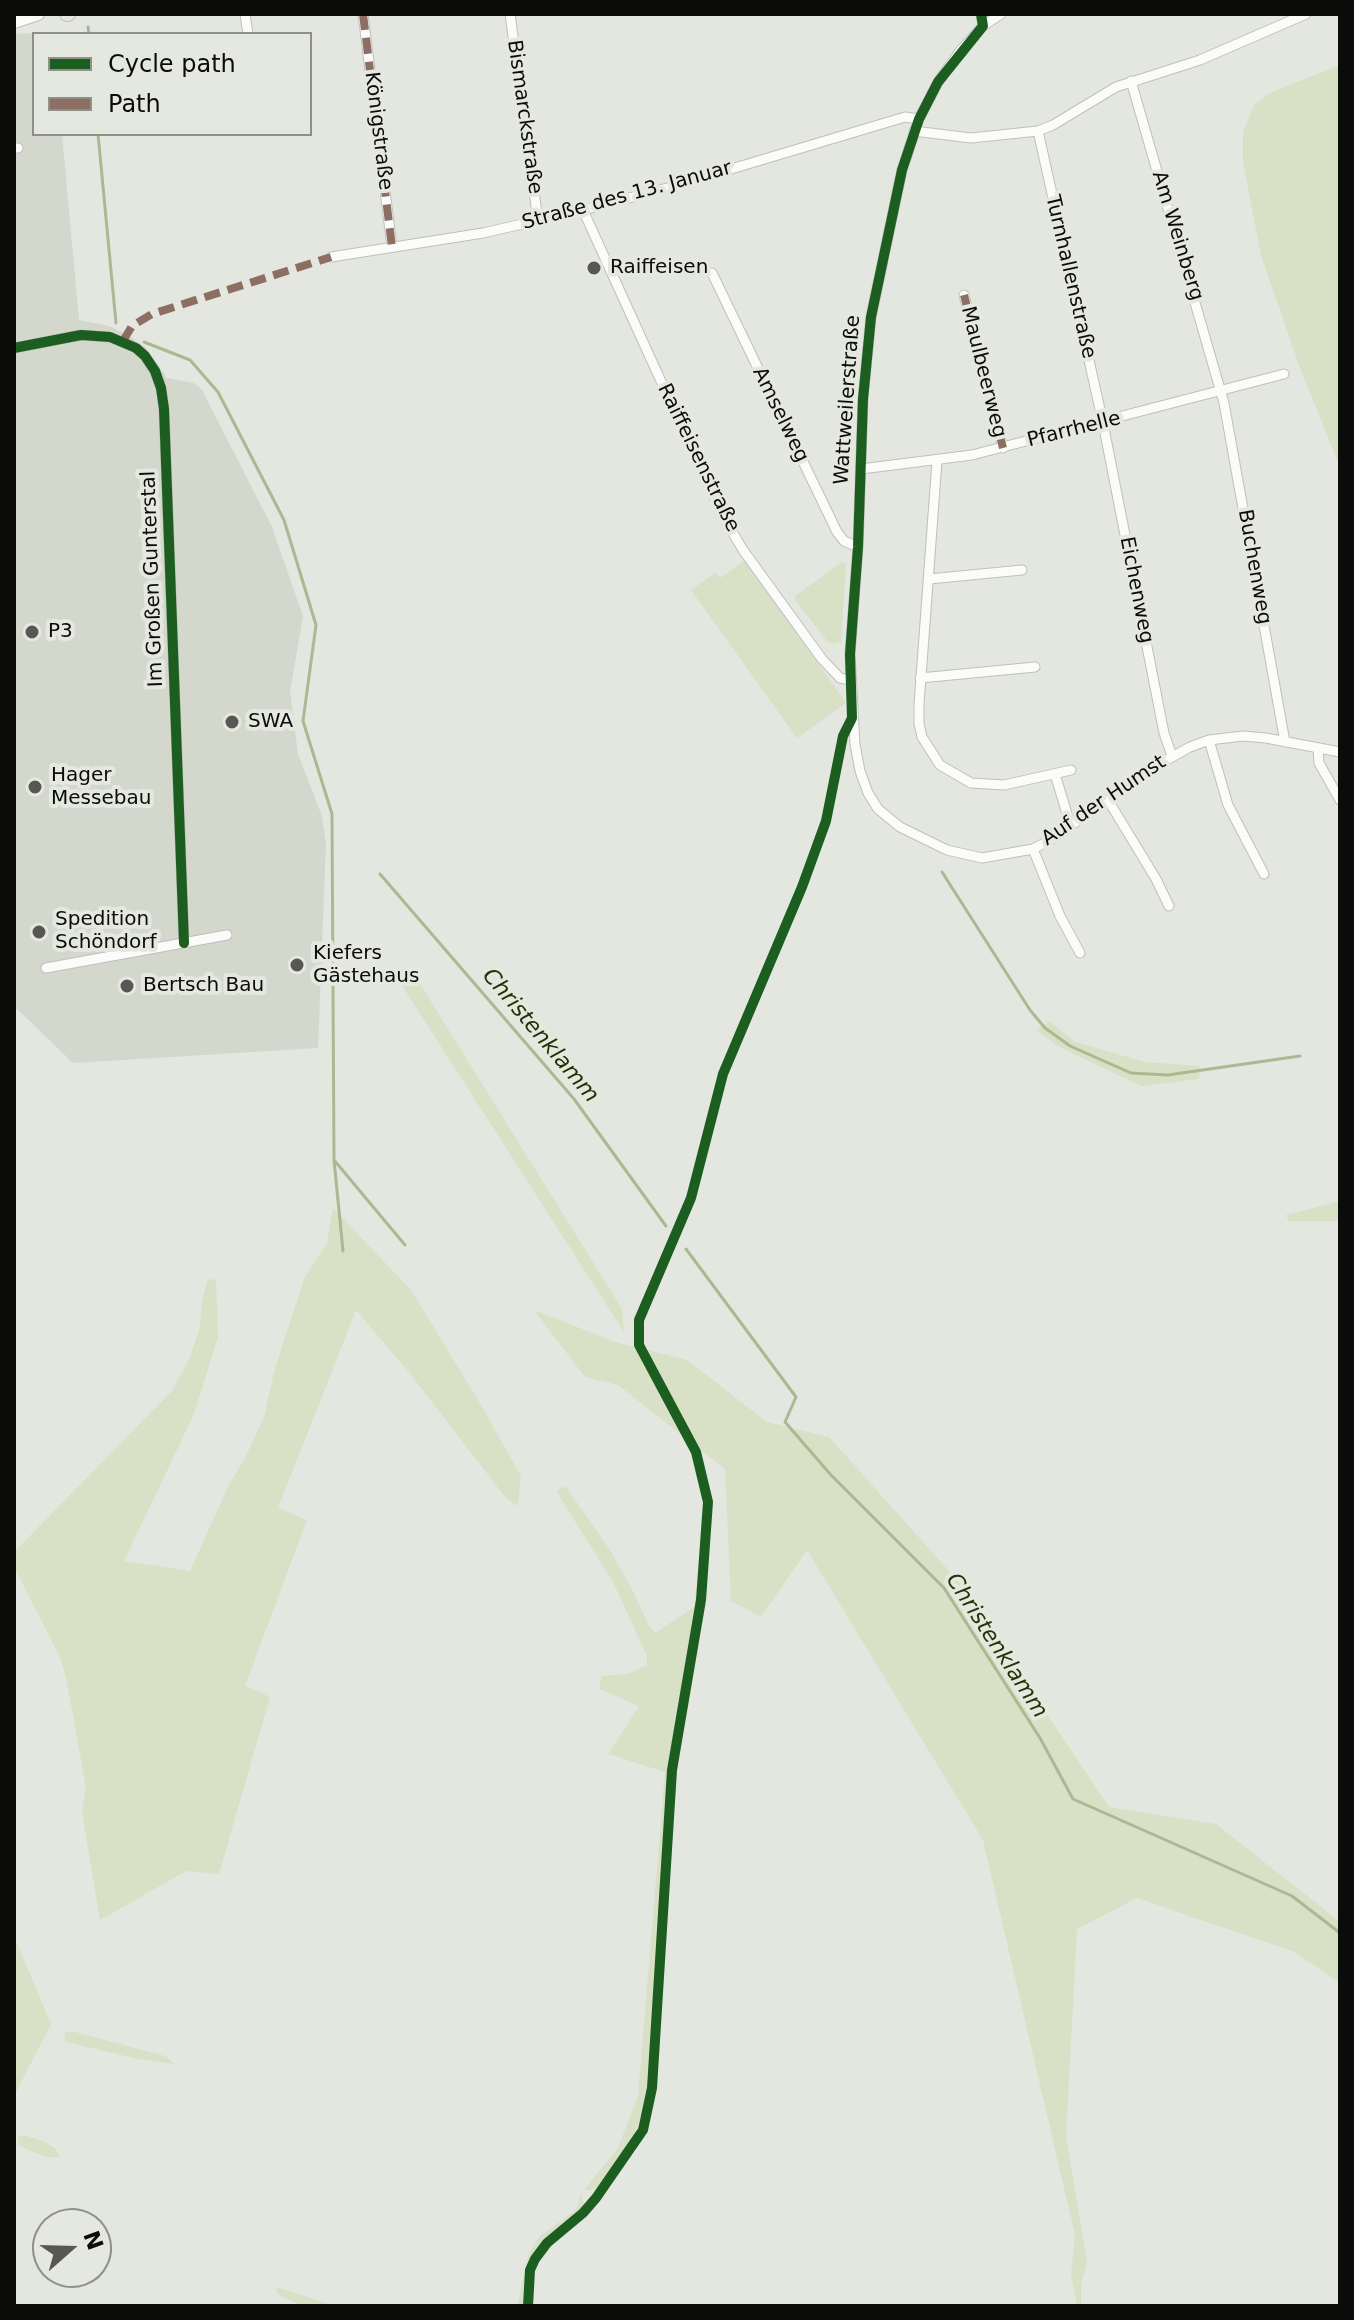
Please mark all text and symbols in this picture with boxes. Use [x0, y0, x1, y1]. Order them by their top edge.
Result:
legend [32, 32, 312, 136]
street label: Bismarckstraße [501, 38, 547, 196]
text: Cycle path [108, 50, 236, 78]
street label: Königstraße [359, 71, 397, 191]
text: Path [108, 90, 161, 118]
street label: Straße des 13. Januar [519, 156, 735, 236]
street label: Am Weinberg [1146, 168, 1208, 304]
street label: Turnhallenstraße [1040, 193, 1100, 361]
place label: Raiffeisen [610, 256, 708, 280]
marker: Raiffeisen [585, 259, 603, 277]
street label: Maulbeerweg [955, 304, 1011, 440]
street label: Wattweilerstraße [830, 314, 866, 486]
street label: Amselweg [747, 364, 813, 466]
street label: Raiffeisenstraße [652, 380, 744, 536]
street label: Pfarrhelle [1025, 407, 1123, 453]
street label: Im Großen Gunterstal [137, 470, 169, 688]
street label: Buchenweg [1232, 508, 1276, 626]
street label: Eichenweg [1114, 535, 1158, 645]
place label: P3 [48, 620, 73, 644]
marker: P3 [23, 623, 41, 641]
place label: SWA [248, 710, 293, 734]
marker: SWA [223, 713, 241, 731]
street label: Auf der Humst [1037, 751, 1171, 851]
place label: Hager Messebau [51, 764, 151, 811]
marker: Hager Messebau [26, 778, 44, 796]
place label: Spedition Schöndorf [55, 908, 156, 955]
marker: Spedition Schöndorf [30, 923, 48, 941]
place label: Kiefers Gästehaus [313, 942, 419, 989]
marker: Kiefers Gästehaus [288, 956, 306, 974]
water label: Christenklamm [476, 963, 604, 1109]
place label: Bertsch Bau [143, 974, 264, 998]
marker: Bertsch Bau [118, 977, 136, 995]
water label: Christenklamm [939, 1569, 1053, 1723]
north arrow [32, 2208, 112, 2288]
text: N [78, 2227, 108, 2253]

